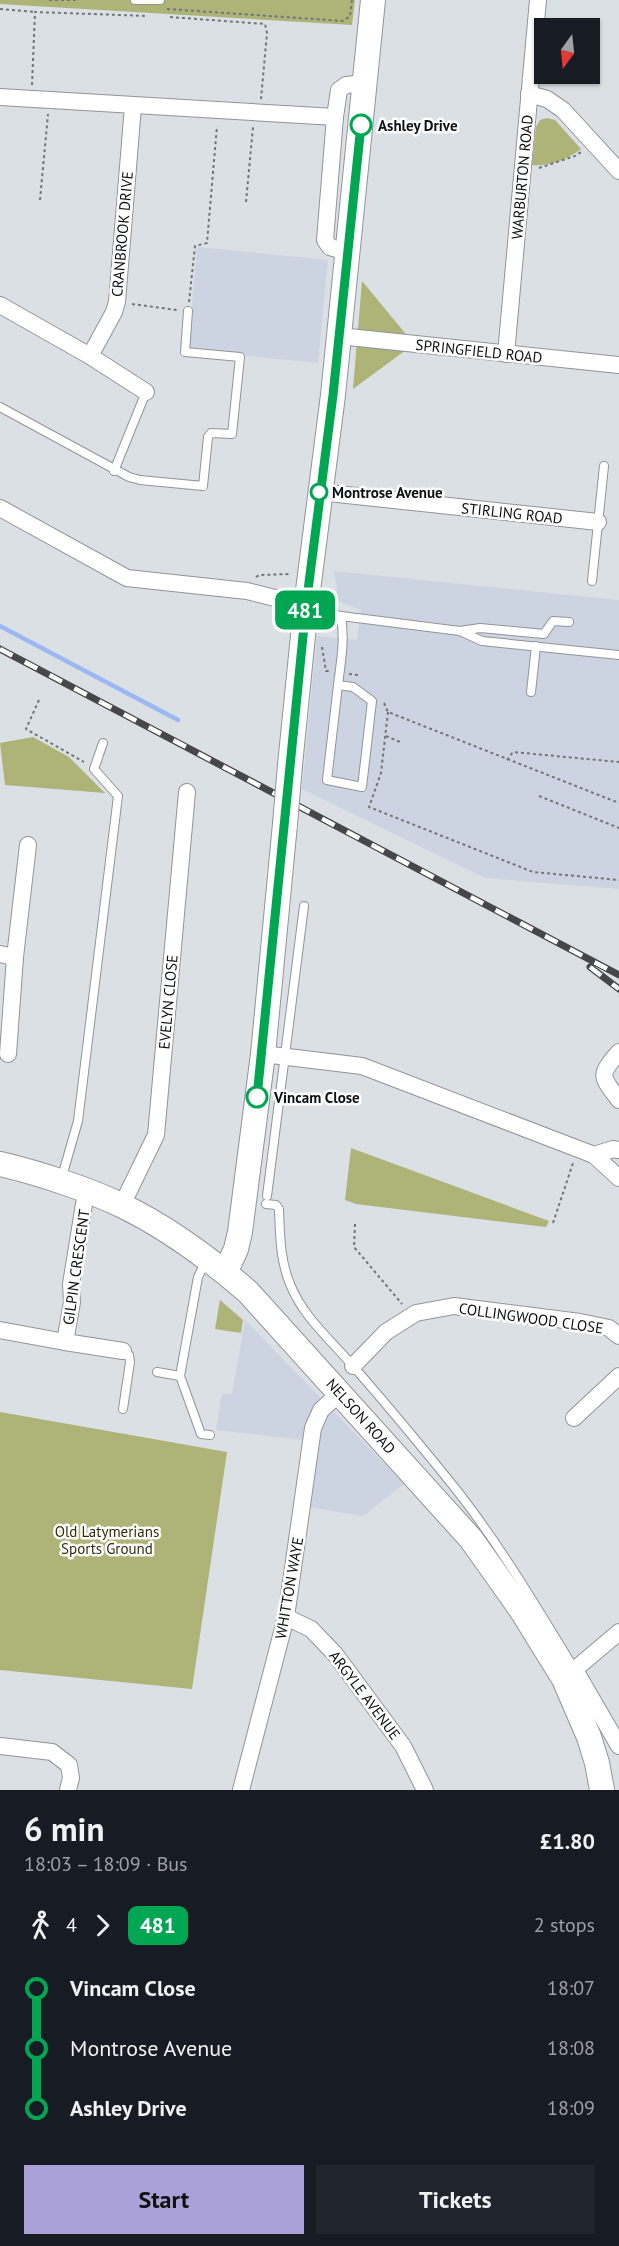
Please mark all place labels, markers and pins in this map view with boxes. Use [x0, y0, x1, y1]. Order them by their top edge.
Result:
marker: Ashley Drive [350, 114, 372, 136]
place label: Ashley Drive [378, 116, 458, 135]
marker: Montrose Avenue [310, 483, 328, 501]
place label: Montrose Avenue [332, 483, 443, 502]
marker: Vincam Close [246, 1086, 268, 1108]
place label: Vincam Close [273, 1088, 360, 1107]

